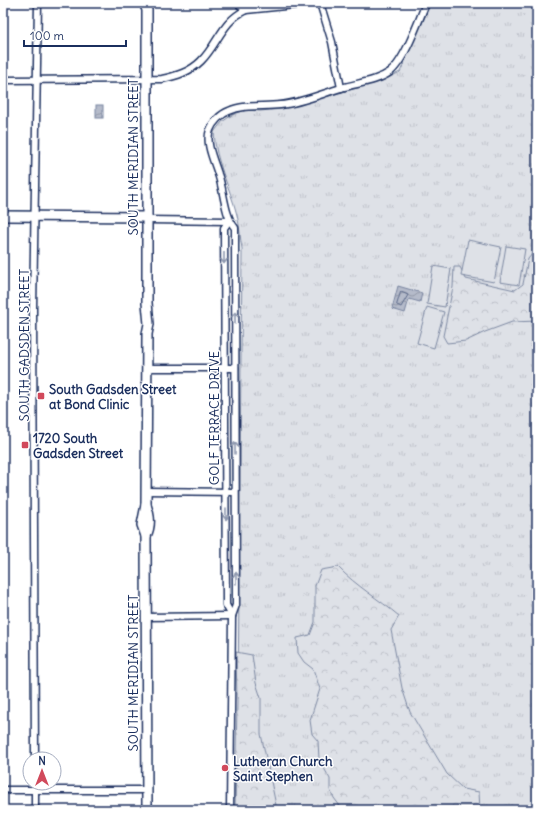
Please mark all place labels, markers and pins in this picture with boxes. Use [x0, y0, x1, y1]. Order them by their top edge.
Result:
place label: South Gadsden Street at Bond Clinic [49, 381, 177, 413]
marker: South Gadsden Street at Bond Clinic [36, 391, 46, 401]
place label: 1720 South Gadsden Street [33, 430, 124, 462]
marker: 1720 South Gadsden Street [20, 440, 30, 450]
place label: Lutheran Church Saint Stephen [233, 753, 333, 785]
marker: Lutheran Church Saint Stephen [220, 763, 230, 773]

